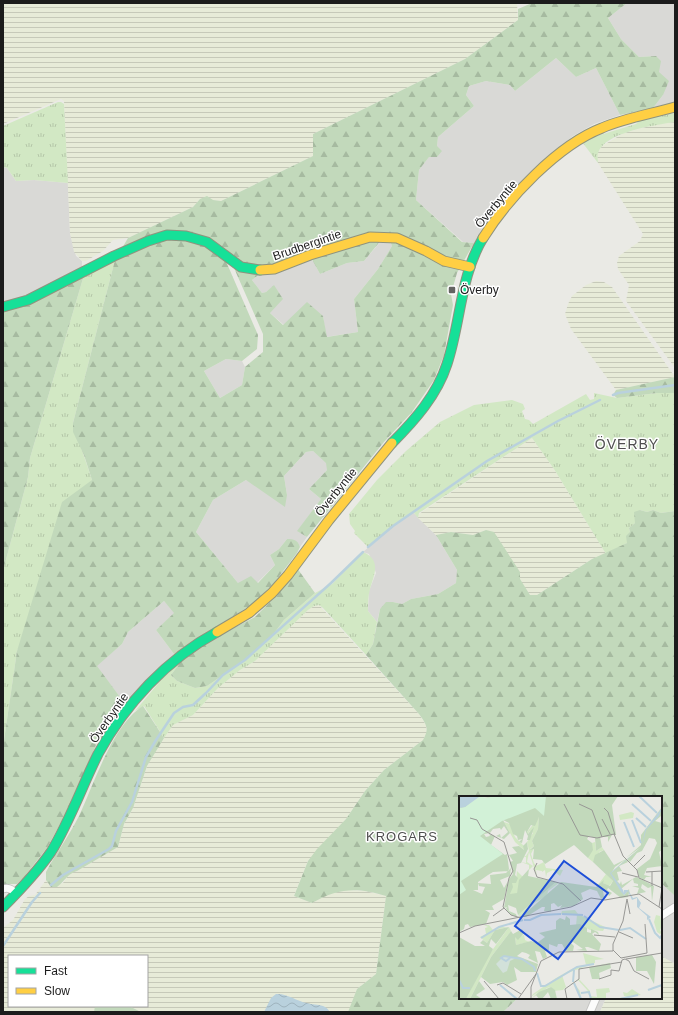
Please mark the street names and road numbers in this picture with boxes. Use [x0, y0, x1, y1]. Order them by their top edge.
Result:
street label: Överbyntie [472, 177, 520, 231]
street label: Brudbergintie [271, 227, 343, 263]
street label: Överbyntie [312, 465, 360, 519]
street label: Överbyntie [87, 690, 132, 746]

